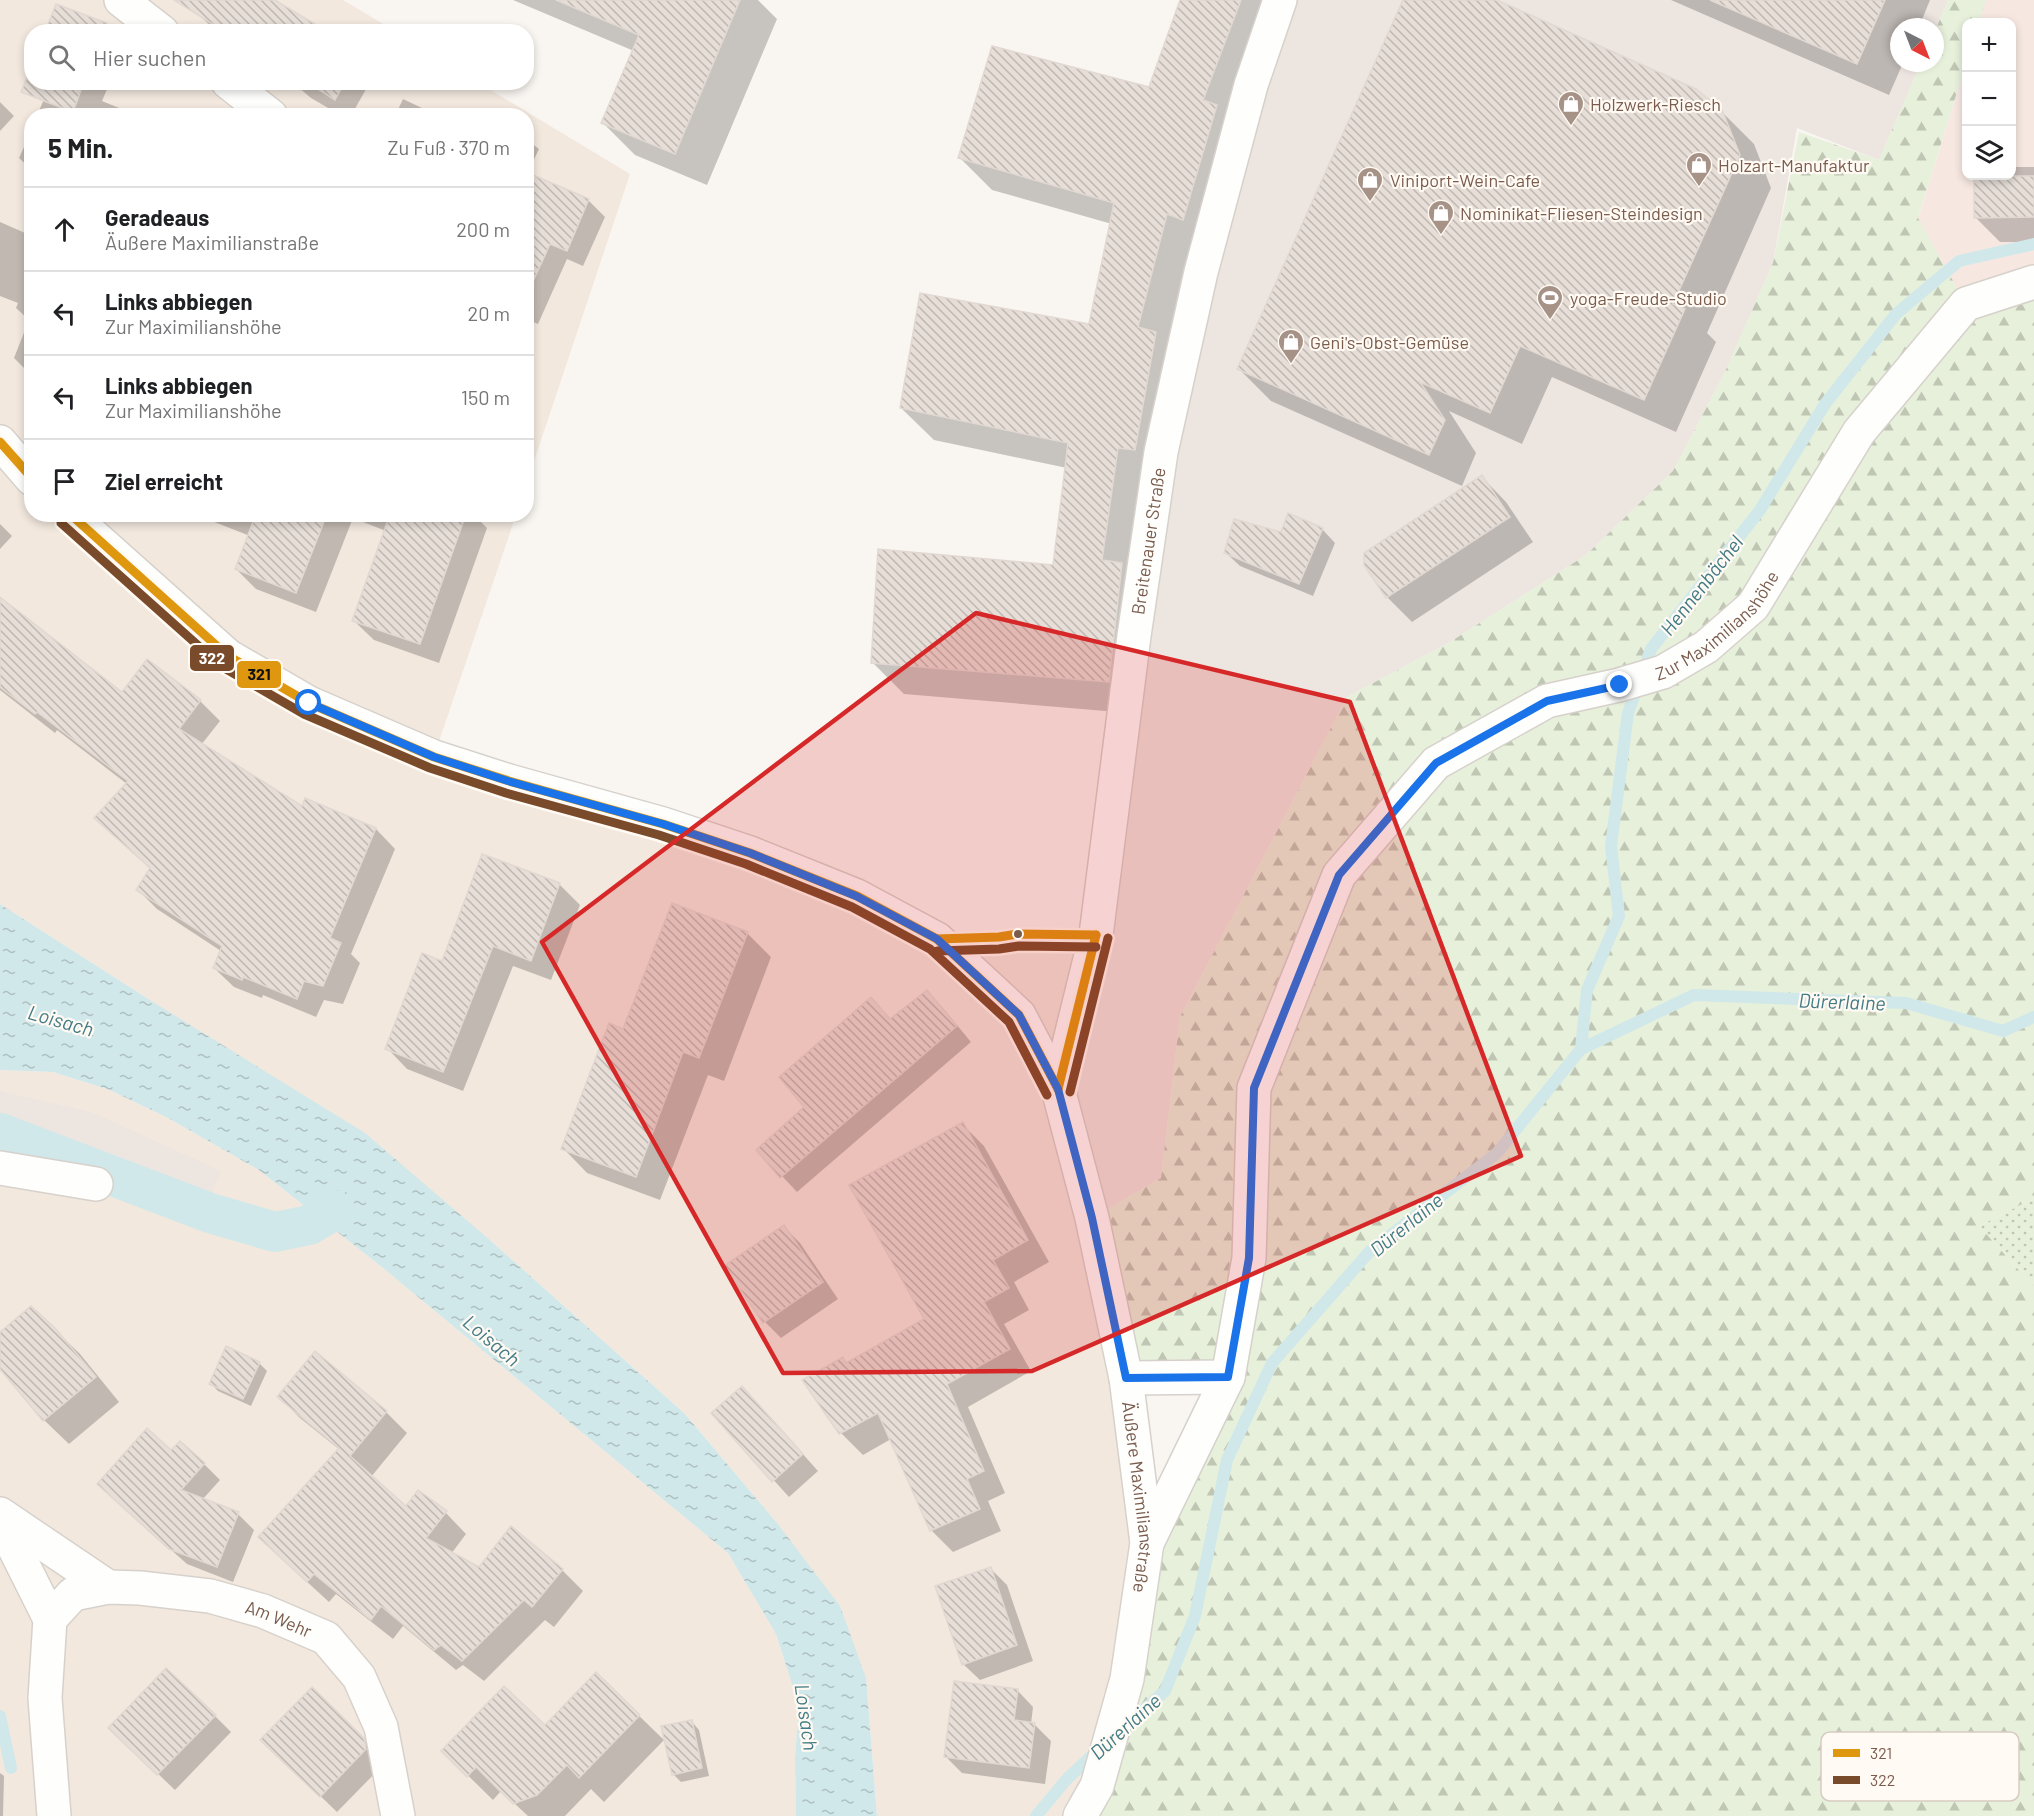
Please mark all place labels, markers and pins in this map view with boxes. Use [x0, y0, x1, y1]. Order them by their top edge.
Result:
shop icon: Holzwerk-Riesch [1556, 89, 1586, 127]
place label: Holzwerk-Riesch [1590, 93, 1721, 115]
shop icon: Holzart-Manufaktur [1684, 150, 1714, 188]
place label: Holzart-Manufaktur [1718, 154, 1870, 176]
shop icon: Viniport-Wein-Cafe [1355, 165, 1385, 203]
place label: Viniport-Wein-Cafe [1390, 169, 1540, 191]
shop icon: Nominikat-Fliesen-Steindesign [1426, 198, 1456, 236]
place label: Nominikat-Fliesen-Steindesign [1460, 202, 1703, 224]
sports icon: yoga-Freude-Studio [1535, 283, 1565, 321]
place label: yoga-Freude-Studio [1570, 287, 1727, 309]
shop icon: Geni's-Obst-Gemüse [1276, 327, 1306, 365]
place label: Geni's-Obst-Gemüse [1310, 331, 1469, 353]
unlabelled marker [1012, 928, 1024, 940]

